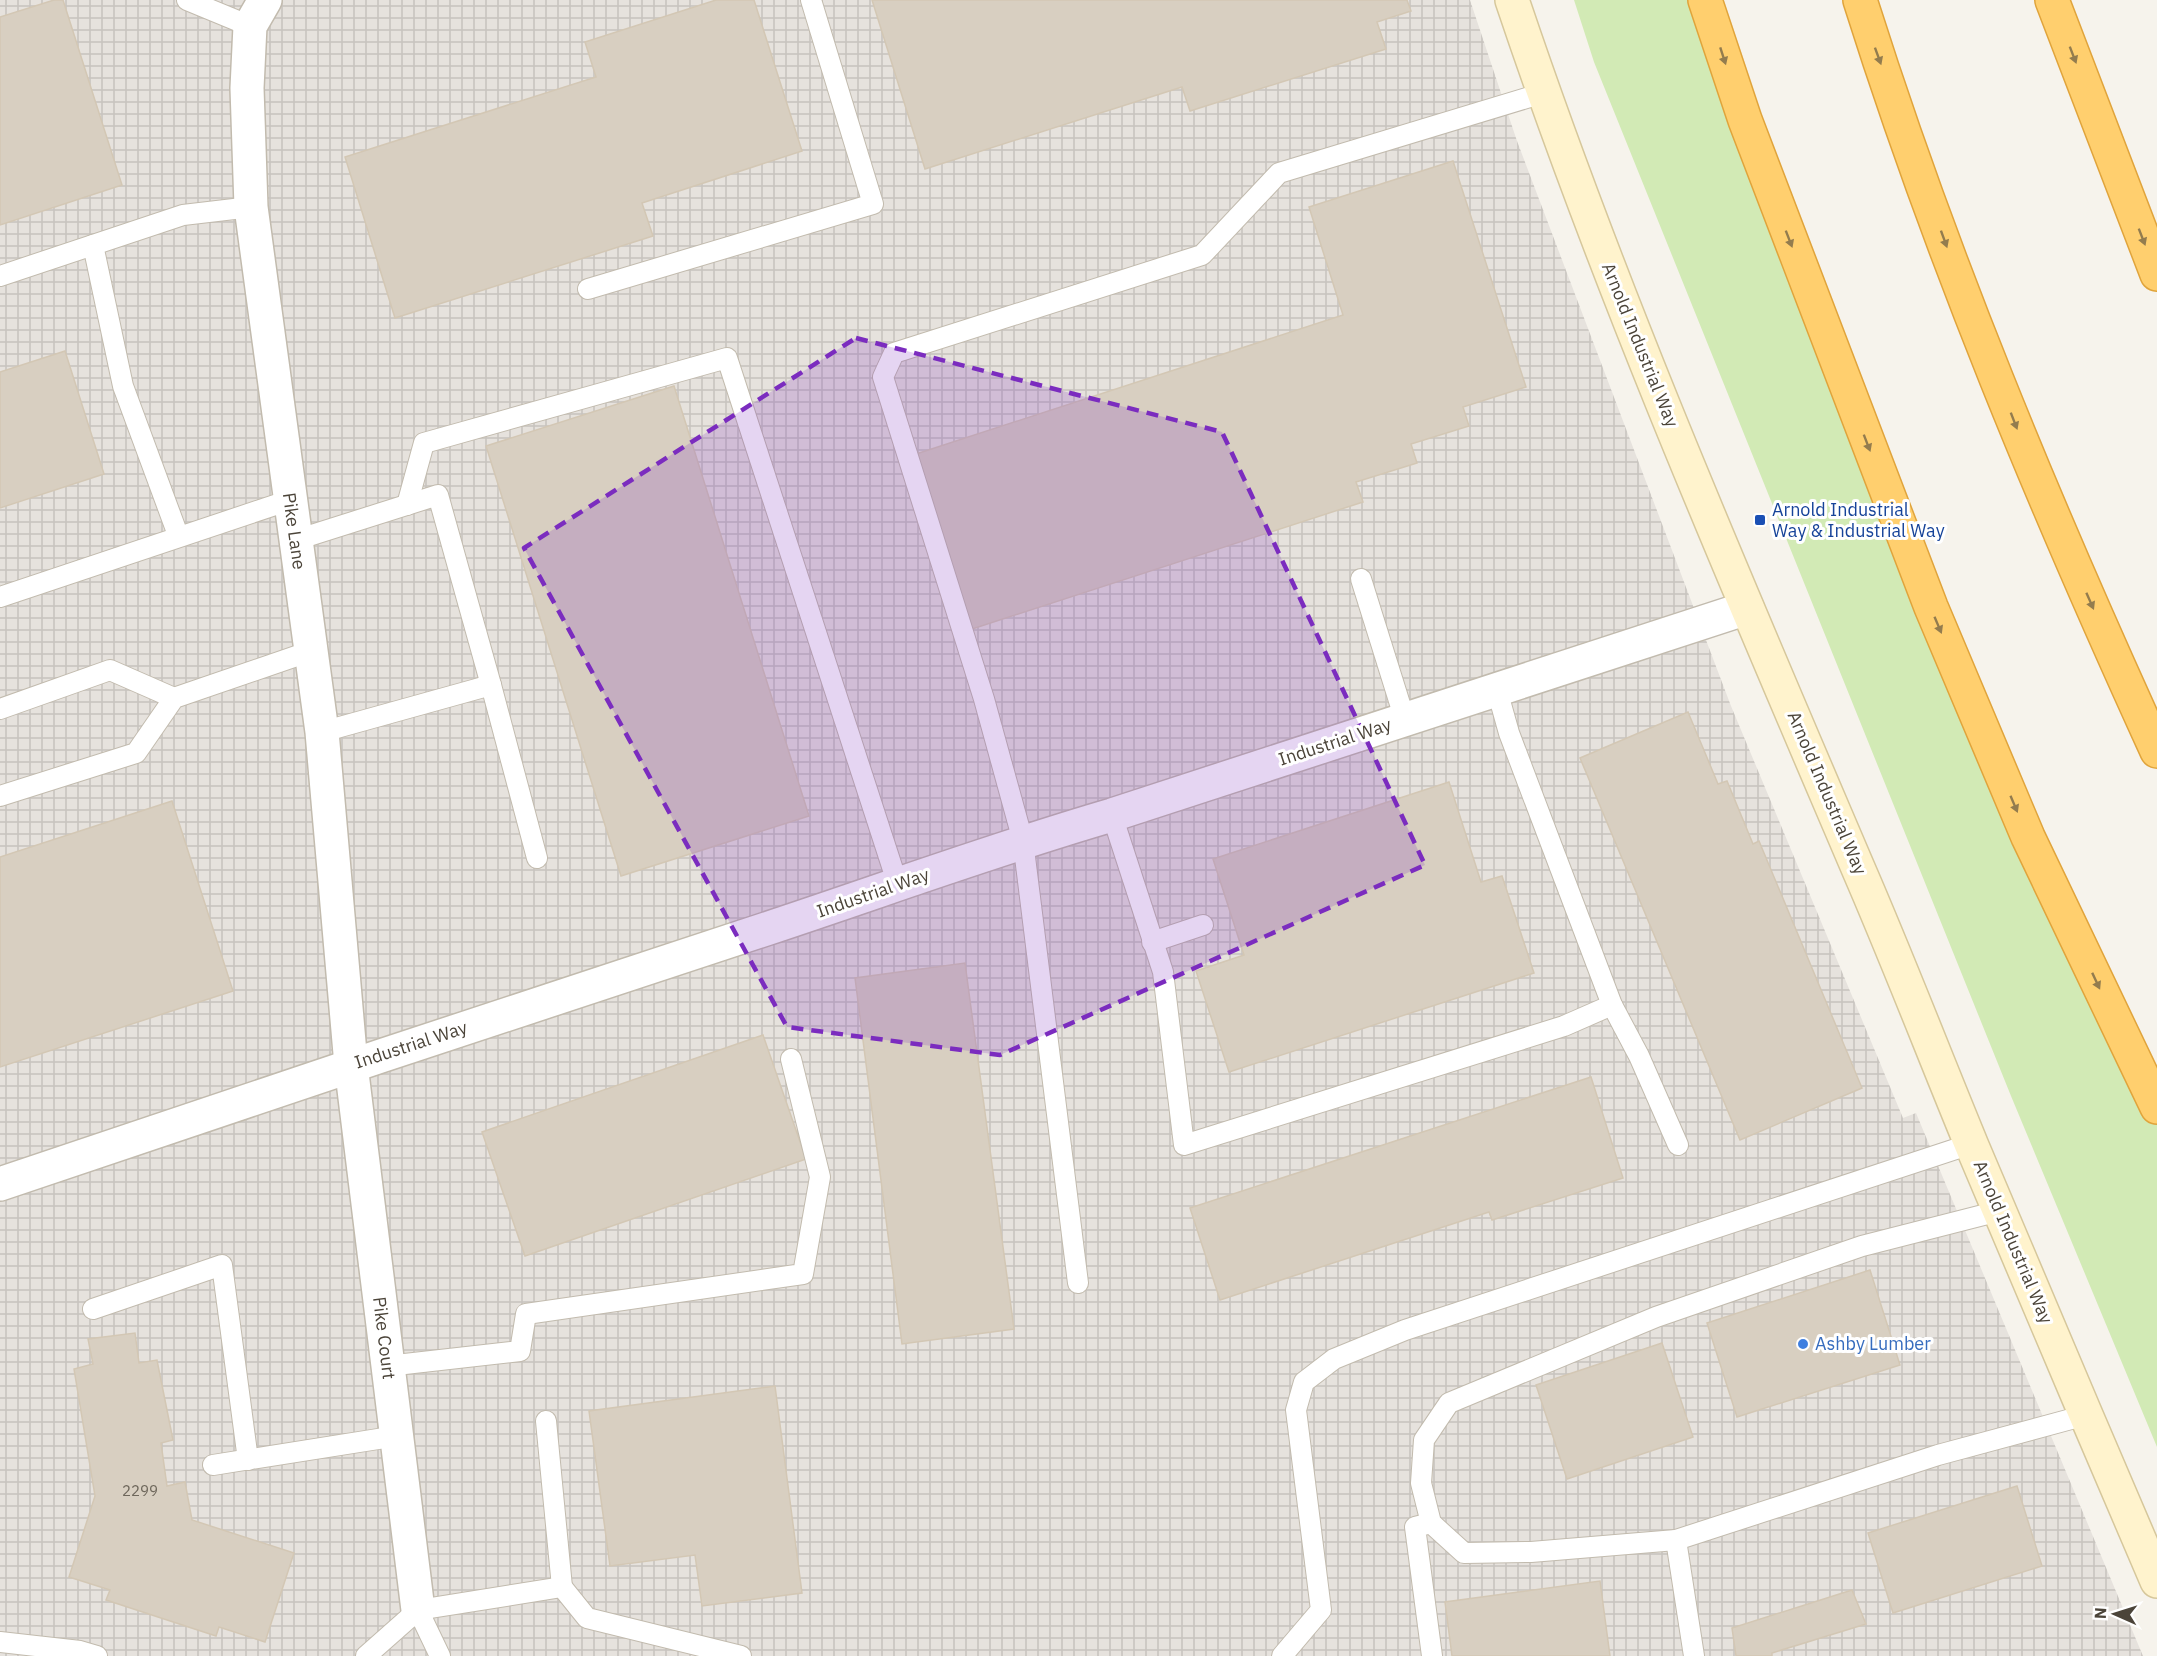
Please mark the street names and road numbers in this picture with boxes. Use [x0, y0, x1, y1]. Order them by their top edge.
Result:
street label: Arnold Industrial Way [1597, 259, 1684, 430]
street label: Pike Lane [278, 491, 311, 571]
street label: Arnold Industrial Way [1783, 708, 1872, 878]
street label: Industrial Way [1276, 712, 1394, 771]
street label: Industrial Way [814, 863, 932, 922]
street label: Industrial Way [352, 1015, 470, 1074]
street label: Arnold Industrial Way [1969, 1157, 2058, 1327]
street label: Pike Court [368, 1295, 401, 1381]

